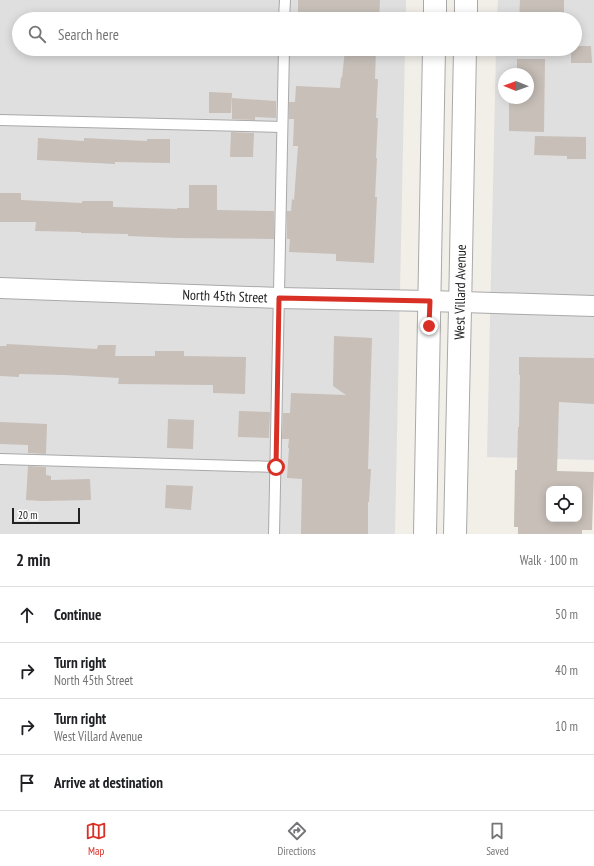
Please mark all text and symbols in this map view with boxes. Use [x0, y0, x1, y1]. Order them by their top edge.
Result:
search box [12, 12, 582, 56]
icon: search [26, 23, 48, 45]
text: Search here [58, 25, 119, 44]
north arrow [498, 68, 534, 104]
street label: West Villard Avenue [450, 244, 470, 340]
street label: North 45th Street [182, 286, 268, 306]
route end [420, 317, 438, 335]
route start [267, 458, 285, 476]
map controls [546, 486, 582, 522]
button: locate [546, 486, 582, 522]
scale bar [12, 506, 80, 525]
text: 20 m [18, 508, 37, 522]
text: 2 min [16, 549, 50, 571]
text: Walk · 100 m [520, 552, 578, 569]
icon: ahead [16, 604, 38, 626]
text: Continue [54, 605, 101, 624]
text: 50 m [555, 606, 578, 623]
text: Turn right [54, 653, 106, 672]
icon: right [16, 660, 38, 682]
text: 40 m [555, 662, 578, 679]
text: North 45th Street [54, 672, 133, 689]
text: Turn right [54, 709, 106, 728]
icon: right [16, 716, 38, 738]
text: 10 m [555, 718, 578, 735]
text: West Villard Avenue [54, 728, 143, 745]
icon: arrive [16, 772, 38, 794]
text: Arrive at destination [54, 773, 163, 792]
tab: Map [85, 820, 107, 858]
tab: Directions [278, 820, 316, 858]
tab: Saved [486, 820, 509, 858]

